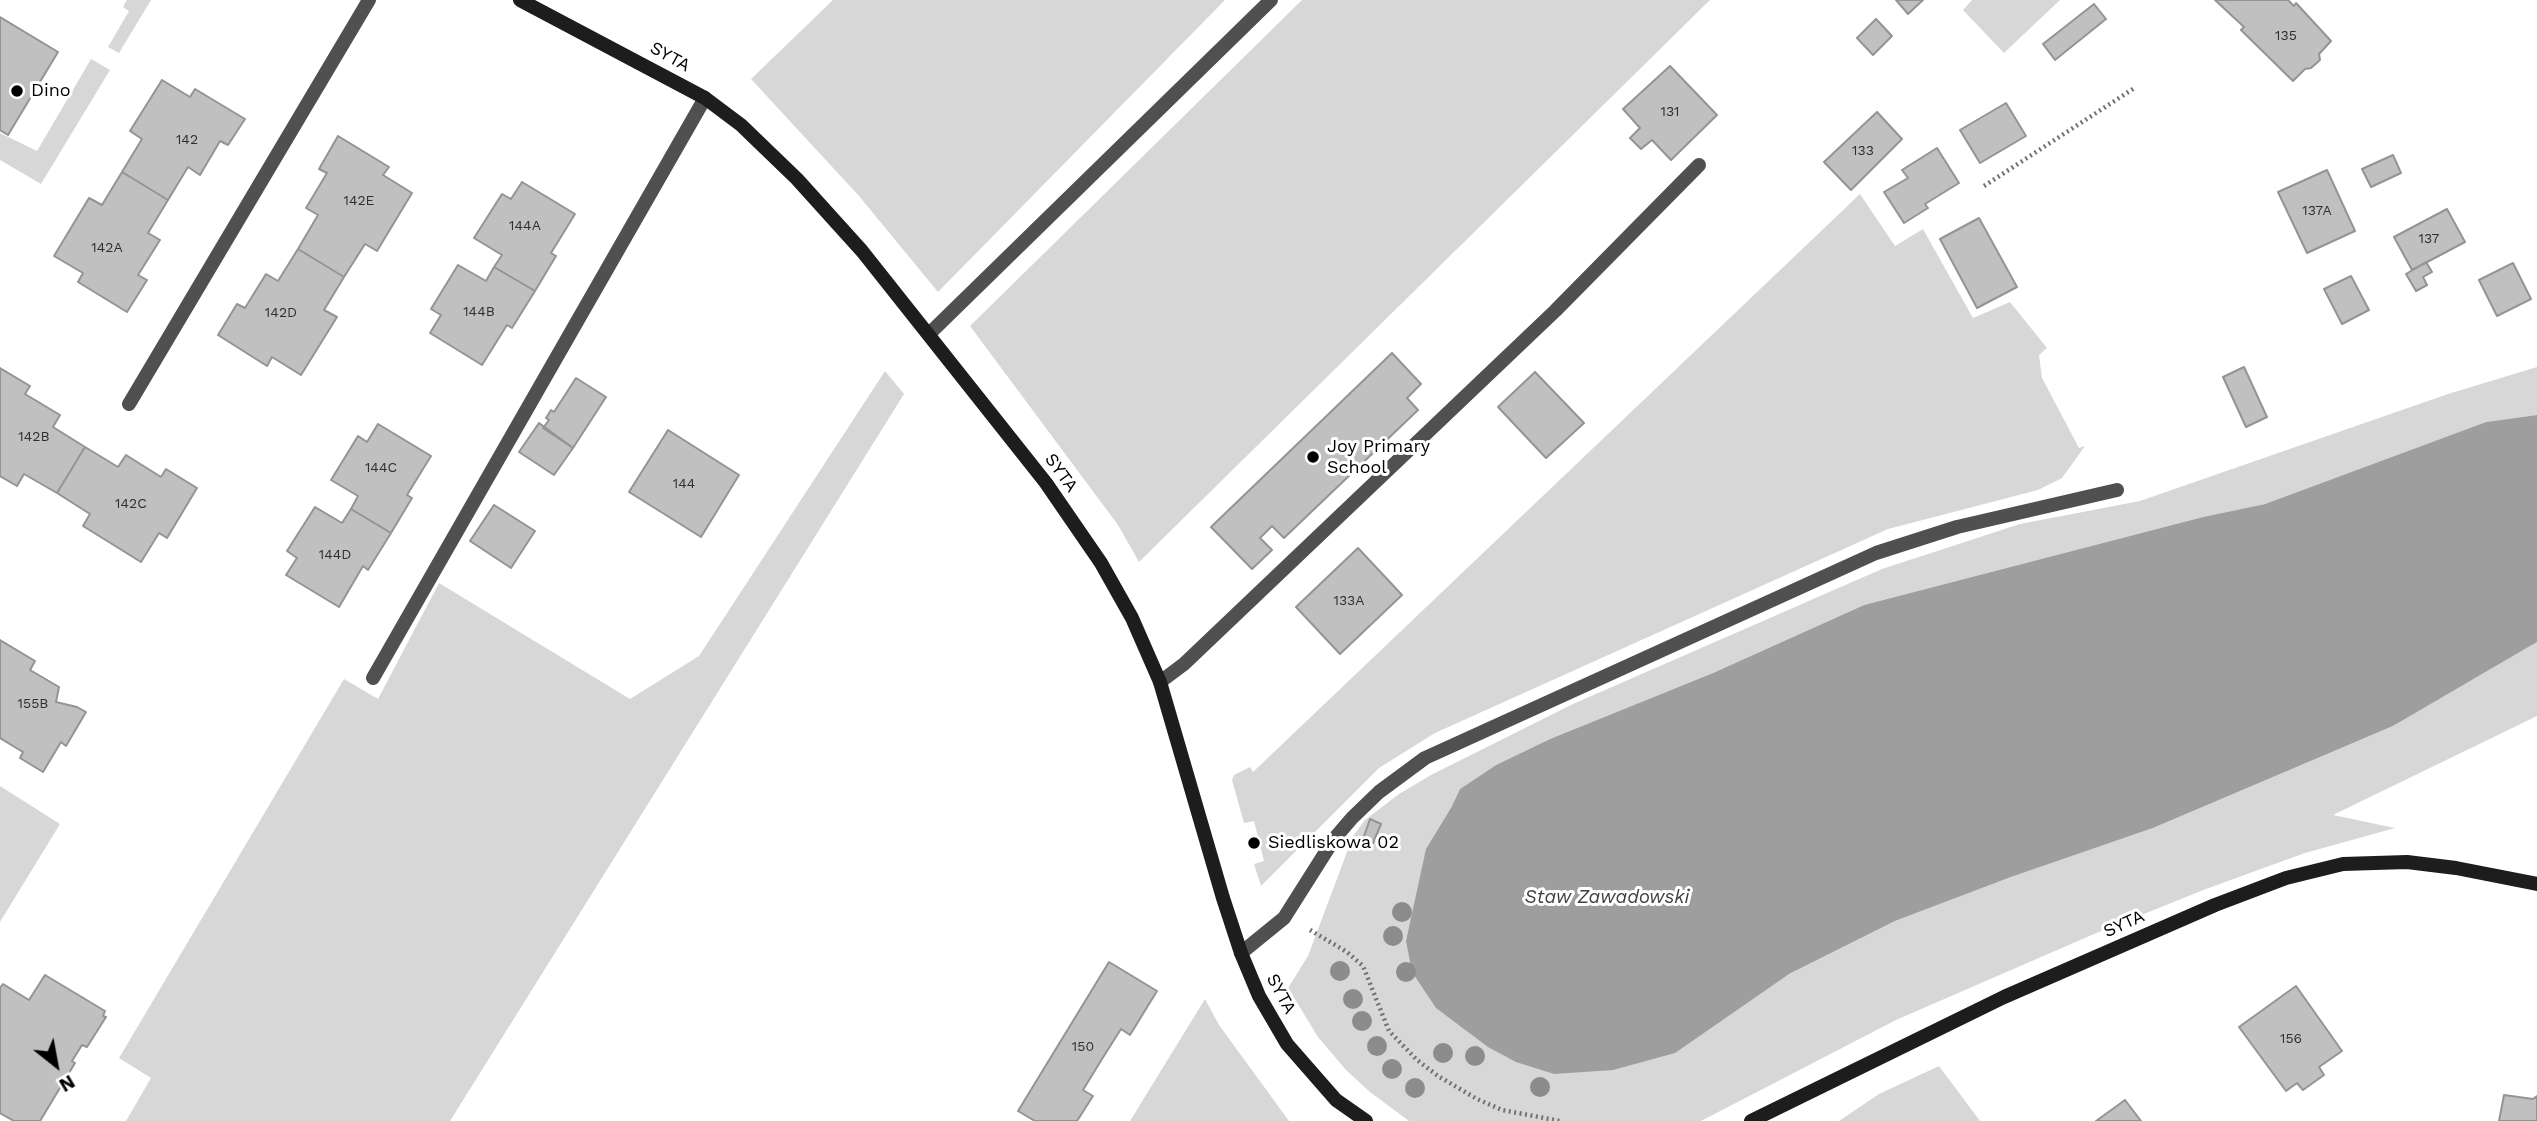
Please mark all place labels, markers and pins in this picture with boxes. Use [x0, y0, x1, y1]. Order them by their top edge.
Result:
place label: Dino [31, 80, 71, 102]
marker: Dino [9, 83, 25, 99]
place label: Joy Primary School [1327, 436, 1430, 478]
marker: Joy Primary School [1305, 449, 1321, 465]
place label: Siedliskowa 02 [1268, 832, 1399, 854]
marker: Siedliskowa 02 [1246, 835, 1262, 851]

